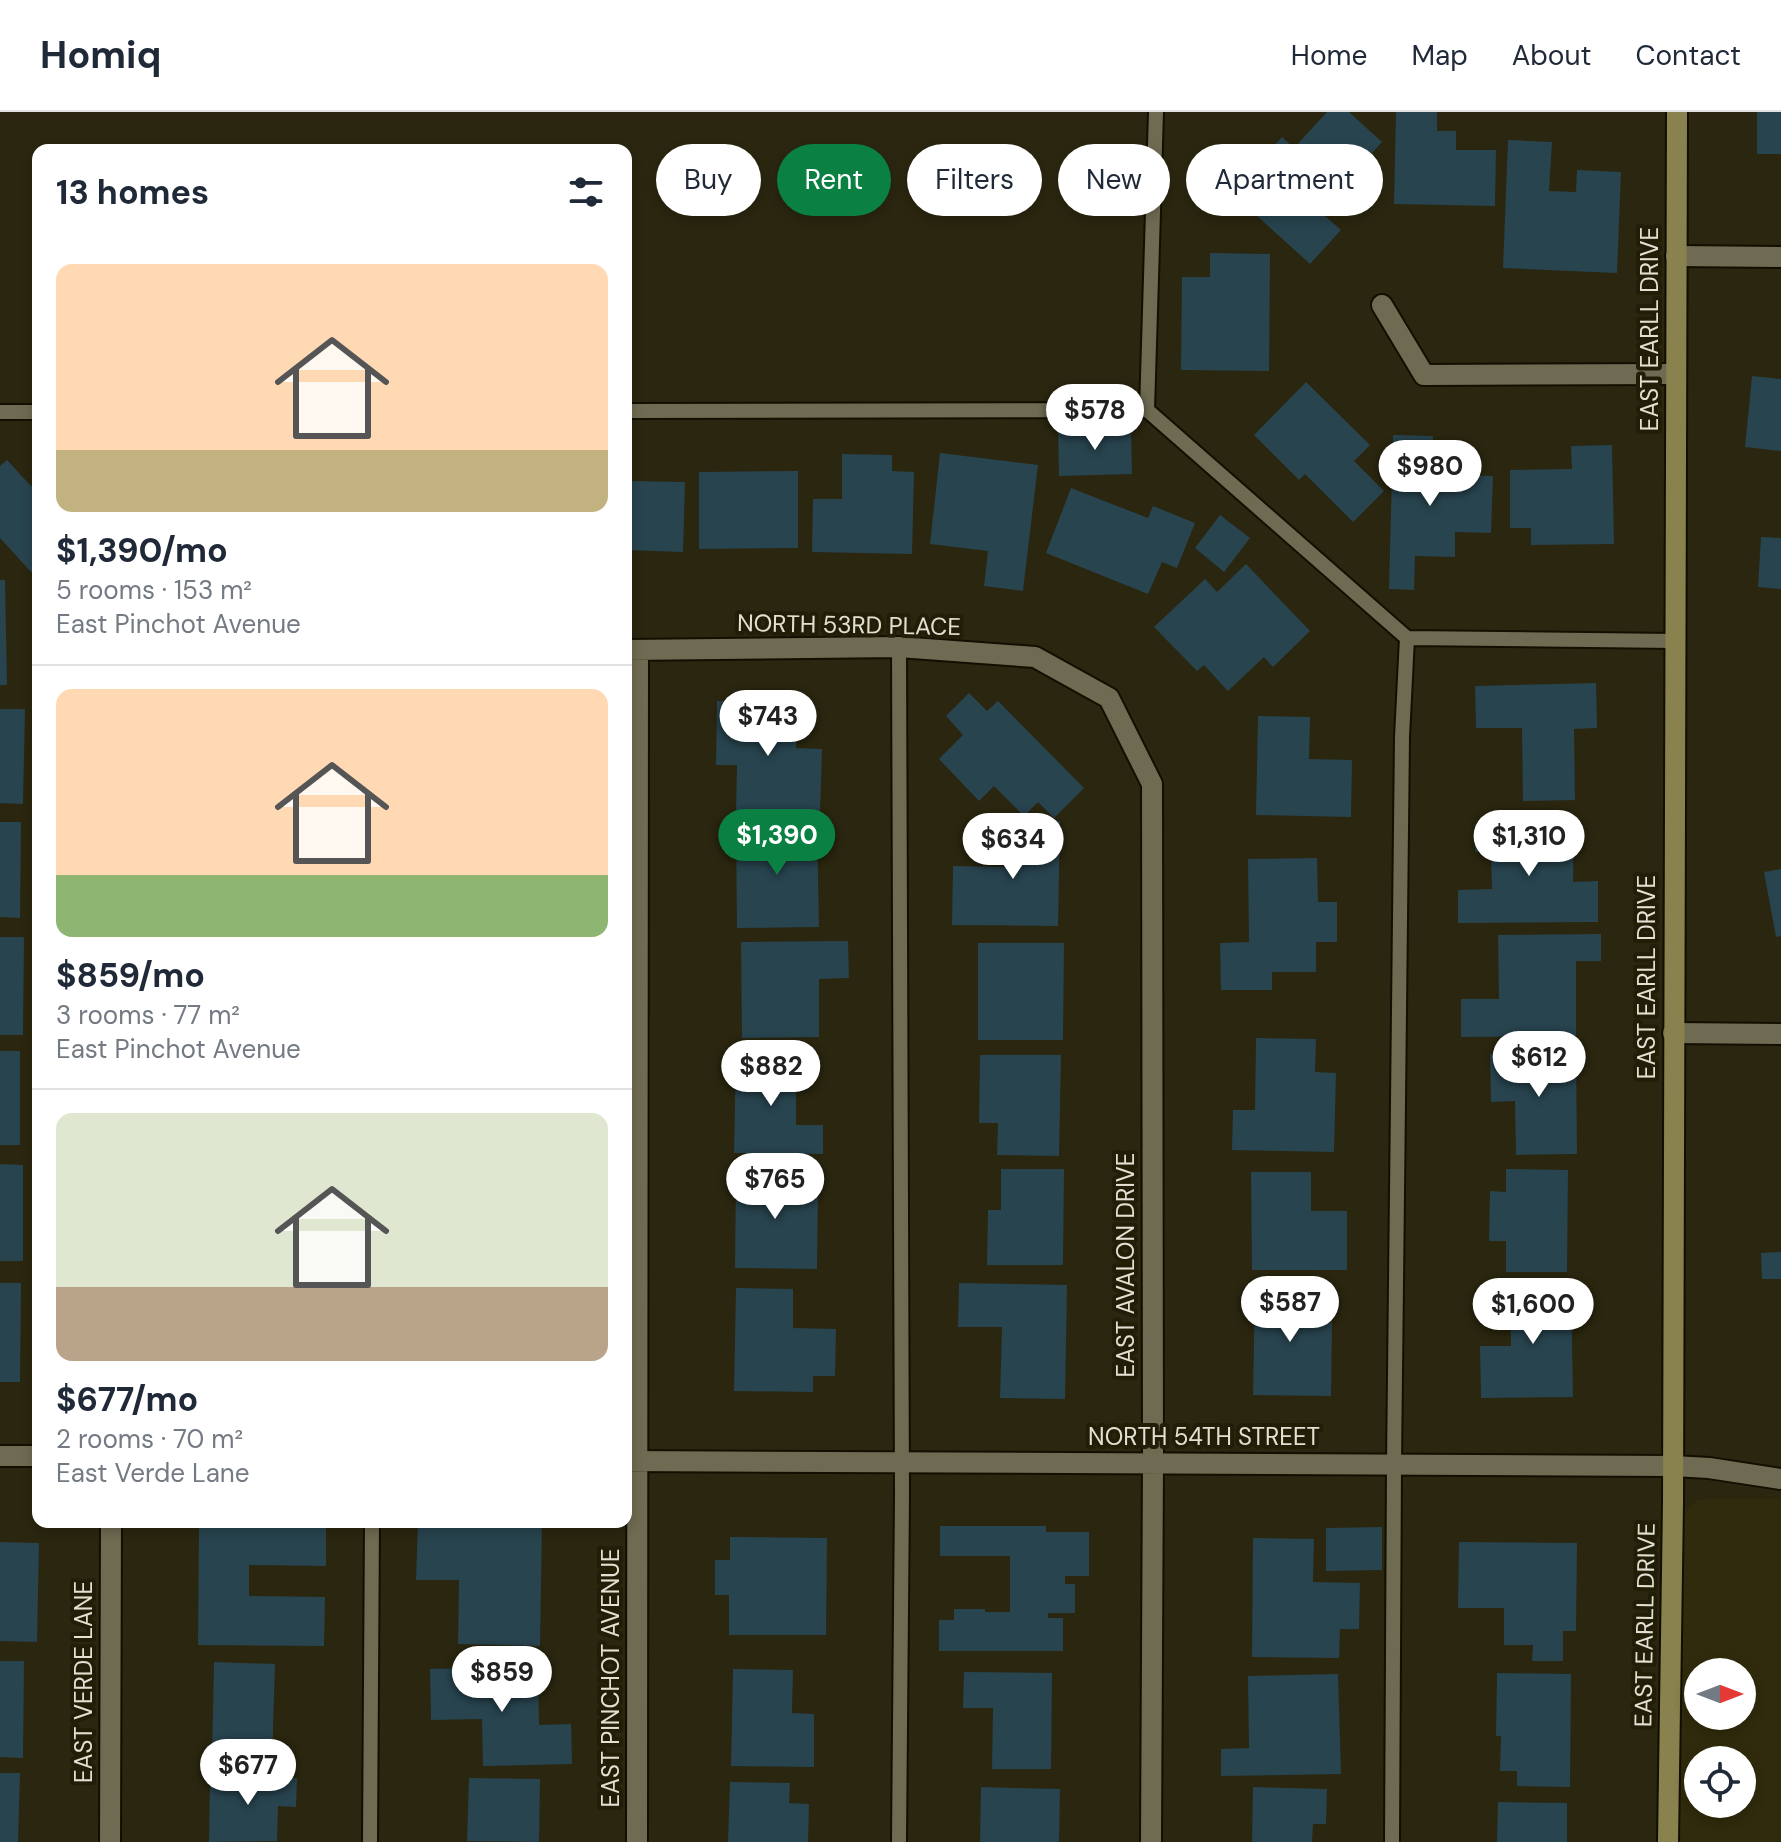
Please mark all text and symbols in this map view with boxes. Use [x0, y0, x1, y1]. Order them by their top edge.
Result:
text: Homiq [40, 30, 161, 80]
text: Home [1291, 37, 1367, 74]
text: Map [1411, 37, 1468, 74]
text: About [1512, 37, 1591, 74]
text: Contact [1635, 37, 1741, 74]
chip: Buy [656, 144, 761, 216]
chip: Rent [777, 144, 891, 216]
chip: Filters [907, 144, 1042, 216]
chip: New [1058, 144, 1170, 216]
chip: Apartment [1186, 144, 1383, 216]
text: 13 homes [56, 170, 209, 215]
icon: filters [564, 170, 608, 214]
street label: EAST EARLL DRIVE [1634, 227, 1665, 431]
icon: home [260, 316, 404, 460]
pin: $578 [1048, 384, 1142, 452]
text: $578 [1064, 393, 1126, 427]
pin: $980 [1383, 440, 1477, 508]
text: $980 [1397, 449, 1463, 483]
text: $1,390/mo [56, 528, 228, 573]
text: 5 rooms · 153 m² [56, 573, 252, 607]
text: East Pinchot Avenue [56, 607, 301, 641]
street label: NORTH 53RD PLACE [737, 607, 961, 642]
pin: $743 [721, 690, 815, 758]
text: $743 [738, 699, 798, 733]
icon: home [260, 741, 404, 885]
pin: $1,390 [712, 809, 842, 877]
pin: $1,310 [1464, 810, 1594, 878]
pin: $634 [966, 813, 1060, 881]
text: $1,390 [736, 818, 818, 852]
text: $1,310 [1492, 819, 1566, 853]
text: $634 [981, 822, 1045, 856]
street label: EAST EARLL DRIVE [1631, 875, 1662, 1079]
text: $859/mo [56, 953, 205, 998]
text: 3 rooms · 77 m² [56, 998, 240, 1032]
pin: $612 [1492, 1031, 1586, 1099]
text: East Pinchot Avenue [56, 1032, 301, 1066]
pin: $882 [724, 1040, 818, 1108]
text: $612 [1511, 1040, 1567, 1074]
text: $882 [739, 1049, 803, 1083]
pin: $765 [728, 1153, 822, 1221]
street label: EAST AVALON DRIVE [1110, 1153, 1141, 1377]
text: $765 [744, 1162, 806, 1196]
icon: home [260, 1165, 404, 1309]
pin: $587 [1243, 1276, 1337, 1344]
pin: $1,600 [1468, 1278, 1598, 1346]
text: $587 [1259, 1285, 1321, 1319]
text: $1,600 [1491, 1287, 1575, 1321]
text: $677/mo [56, 1377, 198, 1422]
street label: NORTH 54TH STREET [1088, 1421, 1320, 1452]
text: 2 rooms · 70 m² [56, 1422, 243, 1456]
text: East Verde Lane [56, 1456, 250, 1490]
street label: EAST EARLL DRIVE [1627, 1523, 1662, 1727]
street label: EAST PINCHOT AVENUE [595, 1548, 626, 1808]
street label: EAST VERDE LANE [68, 1581, 99, 1783]
pin: $859 [455, 1646, 549, 1714]
text: $859 [470, 1655, 534, 1689]
north arrow [1684, 1658, 1756, 1730]
map controls [1684, 1658, 1756, 1818]
pin: $677 [201, 1739, 295, 1807]
button: locate [1684, 1746, 1756, 1818]
text: $677 [218, 1748, 278, 1782]

